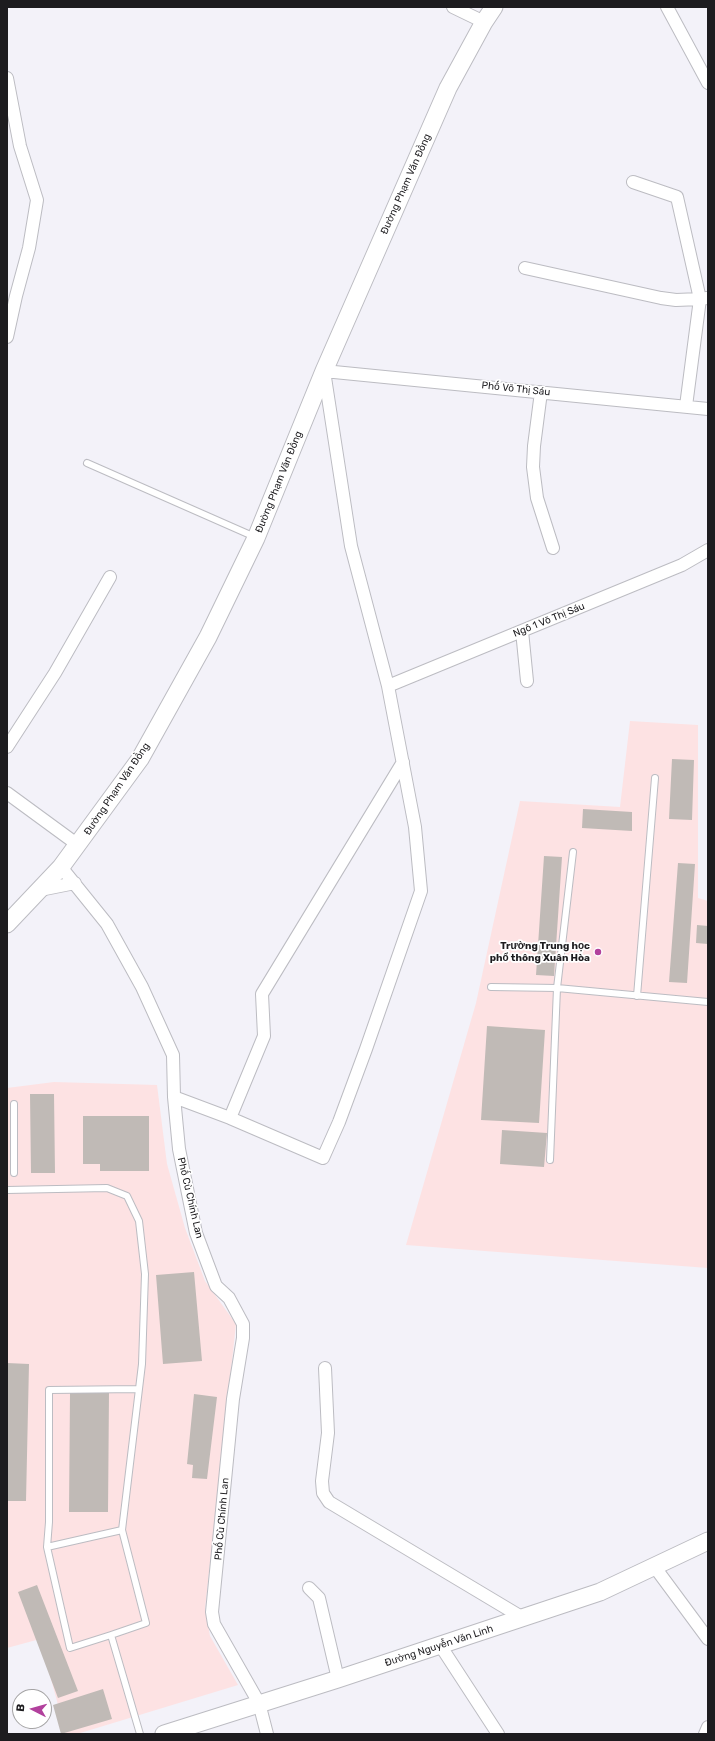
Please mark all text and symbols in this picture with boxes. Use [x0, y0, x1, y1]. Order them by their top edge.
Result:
street label: Đường Phạm Văn Đồng [378, 132, 434, 236]
street label: Phố Võ Thị Sáu [481, 379, 551, 399]
street label: Đường Phạm Văn Đồng [253, 429, 305, 535]
street label: Ngõ 1 Võ Thị Sáu [511, 600, 587, 640]
street label: Đường Phạm Văn Đồng [82, 741, 152, 837]
place label: Trường Trung học phổ thông Xuân Hòa [490, 940, 590, 964]
marker: Trường Trung học phổ thông Xuân Hòa [593, 947, 603, 957]
street label: Phố Cù Chính Lan [175, 1156, 205, 1240]
street label: Phố Cù Chính Lan [212, 1477, 232, 1561]
street label: Đường Nguyễn Văn Linh [383, 1623, 495, 1669]
north arrow [12, 1689, 52, 1729]
text: B [14, 1703, 27, 1712]

